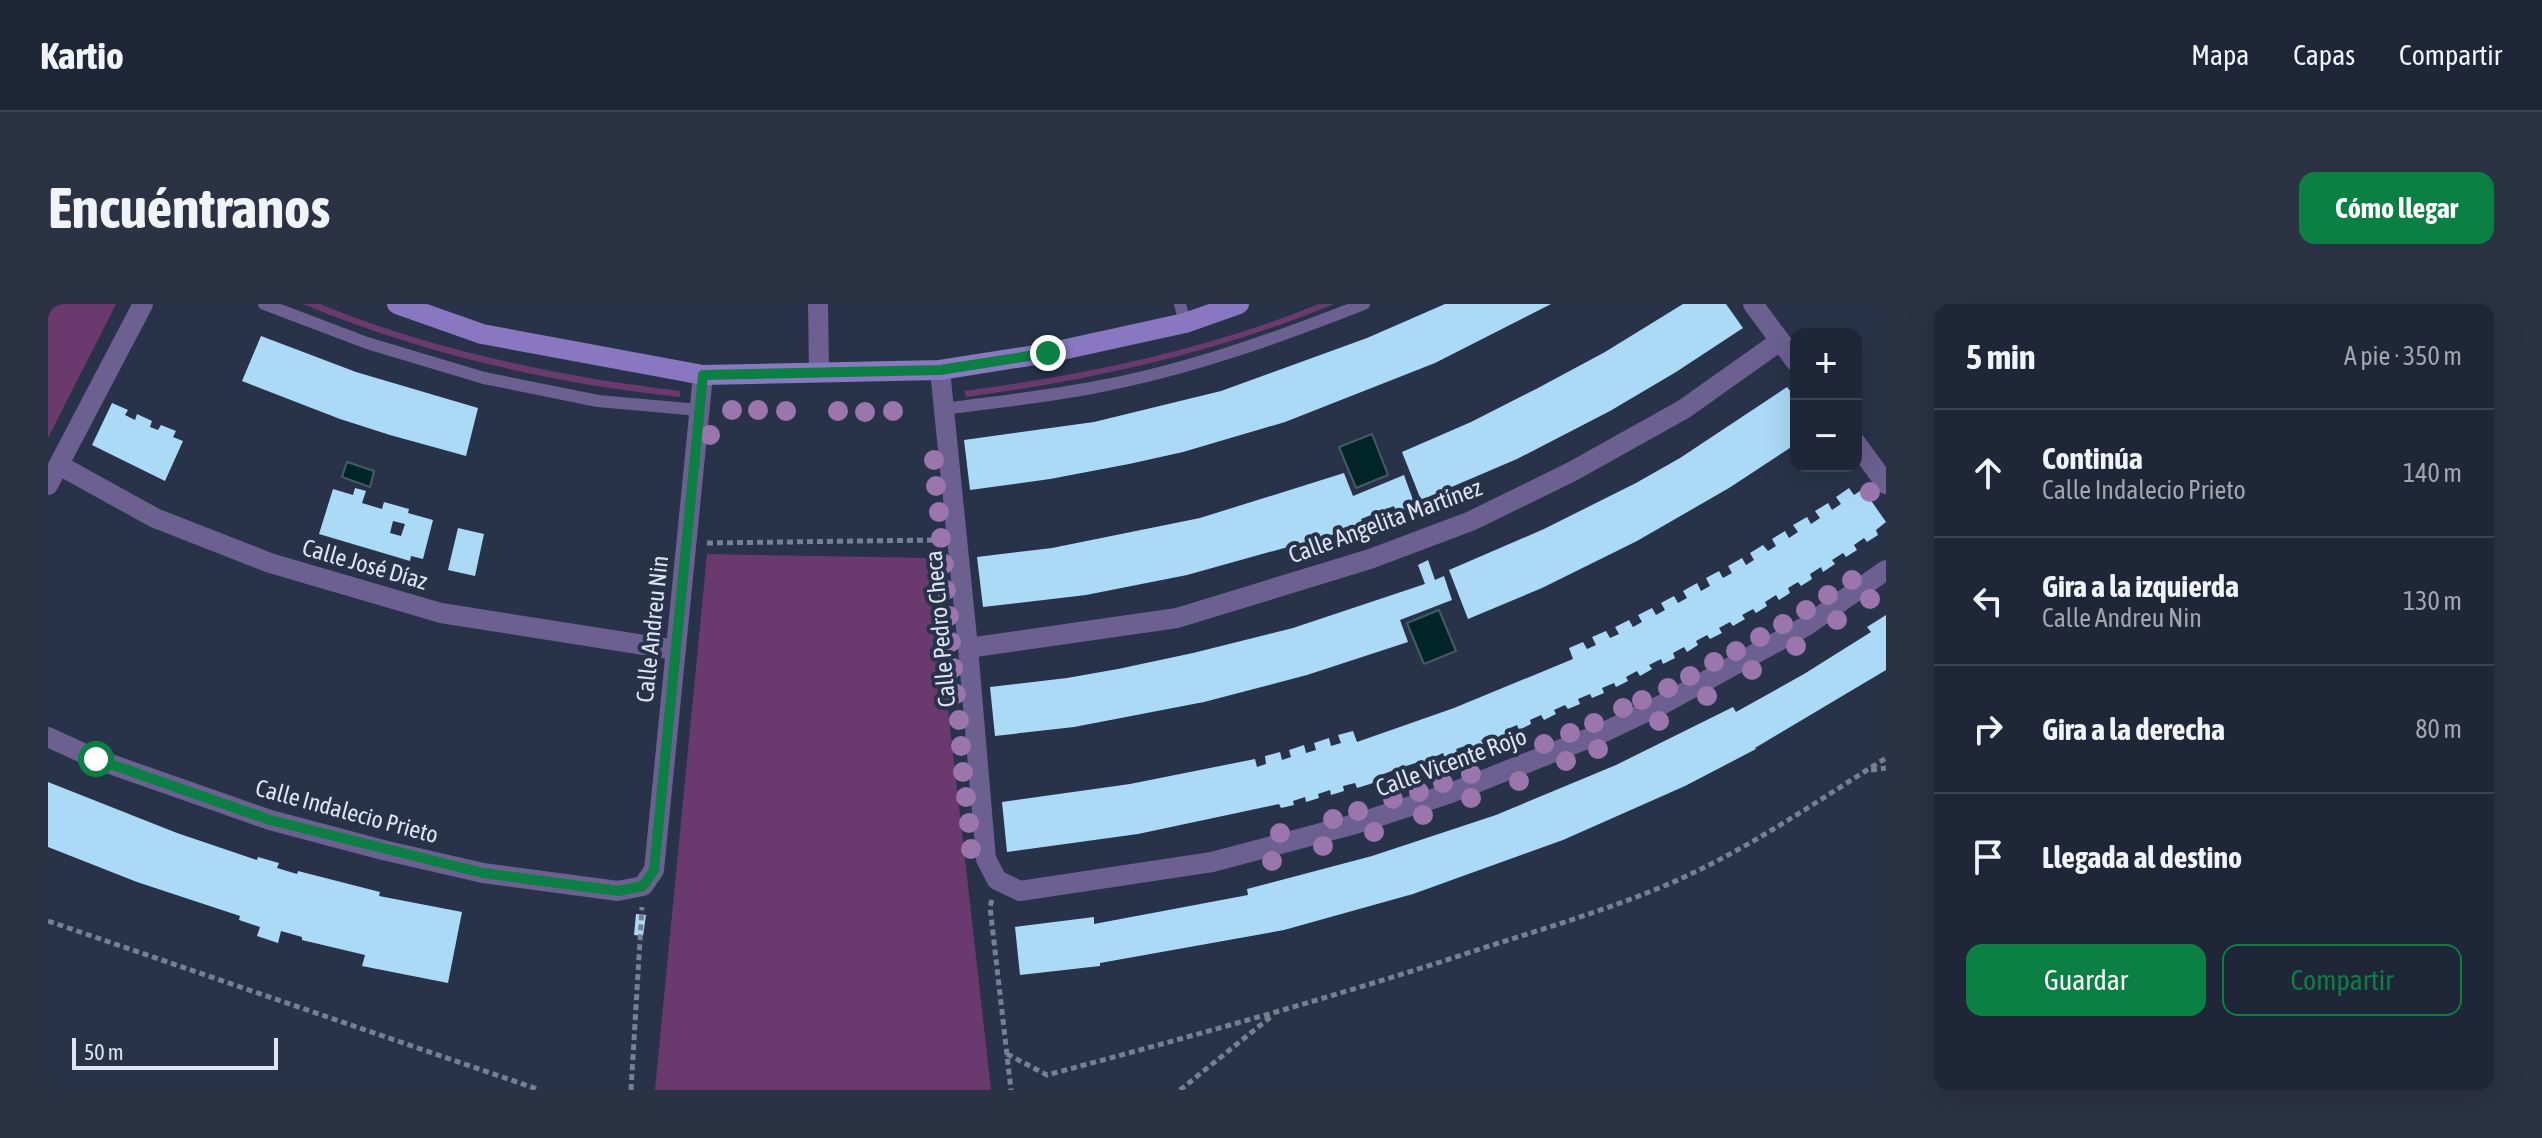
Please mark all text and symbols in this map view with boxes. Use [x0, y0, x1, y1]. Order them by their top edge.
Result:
text: Kartio [40, 34, 124, 77]
text: Mapa [2191, 39, 2249, 71]
text: Capas [2293, 39, 2355, 71]
text: Compartir [2399, 39, 2502, 71]
button: Cómo llegar [2299, 172, 2494, 244]
text: Encuéntranos [48, 176, 330, 240]
map controls [1790, 328, 1862, 472]
button: + [1790, 328, 1862, 400]
route end [1030, 335, 1066, 371]
text: 5 min [1966, 337, 2035, 376]
text: A pie · 350 m [2344, 341, 2462, 371]
button: − [1790, 400, 1862, 472]
text: Continúa [2042, 441, 2143, 475]
icon: ahead [1966, 451, 2010, 495]
text: 140 m [2403, 458, 2462, 488]
street label: Calle Angelita Martínez [1285, 473, 1486, 569]
text: Calle Indalecio Prieto [2042, 475, 2246, 505]
street label: Calle José Díaz [299, 533, 431, 595]
street label: Calle Pedro Checa [920, 550, 960, 708]
street label: Calle Andreu Nin [631, 554, 673, 704]
text: Gira a la izquierda [2042, 569, 2239, 603]
icon: left [1966, 579, 2010, 623]
text: 130 m [2403, 586, 2462, 616]
text: Calle Andreu Nin [2042, 603, 2202, 633]
icon: right [1966, 707, 2010, 751]
text: Gira a la derecha [2042, 712, 2225, 746]
text: 80 m [2415, 714, 2462, 744]
street label: Calle Vicente Rojo [1372, 722, 1530, 802]
route start [78, 741, 114, 777]
street label: Calle Indalecio Prieto [253, 774, 441, 848]
icon: arrive [1966, 835, 2010, 879]
text: Llegada al destino [2042, 840, 2242, 874]
button: Guardar [1966, 944, 2206, 1016]
button: Compartir [2222, 944, 2462, 1016]
scale bar [72, 1034, 278, 1070]
text: 50 m [84, 1039, 124, 1065]

